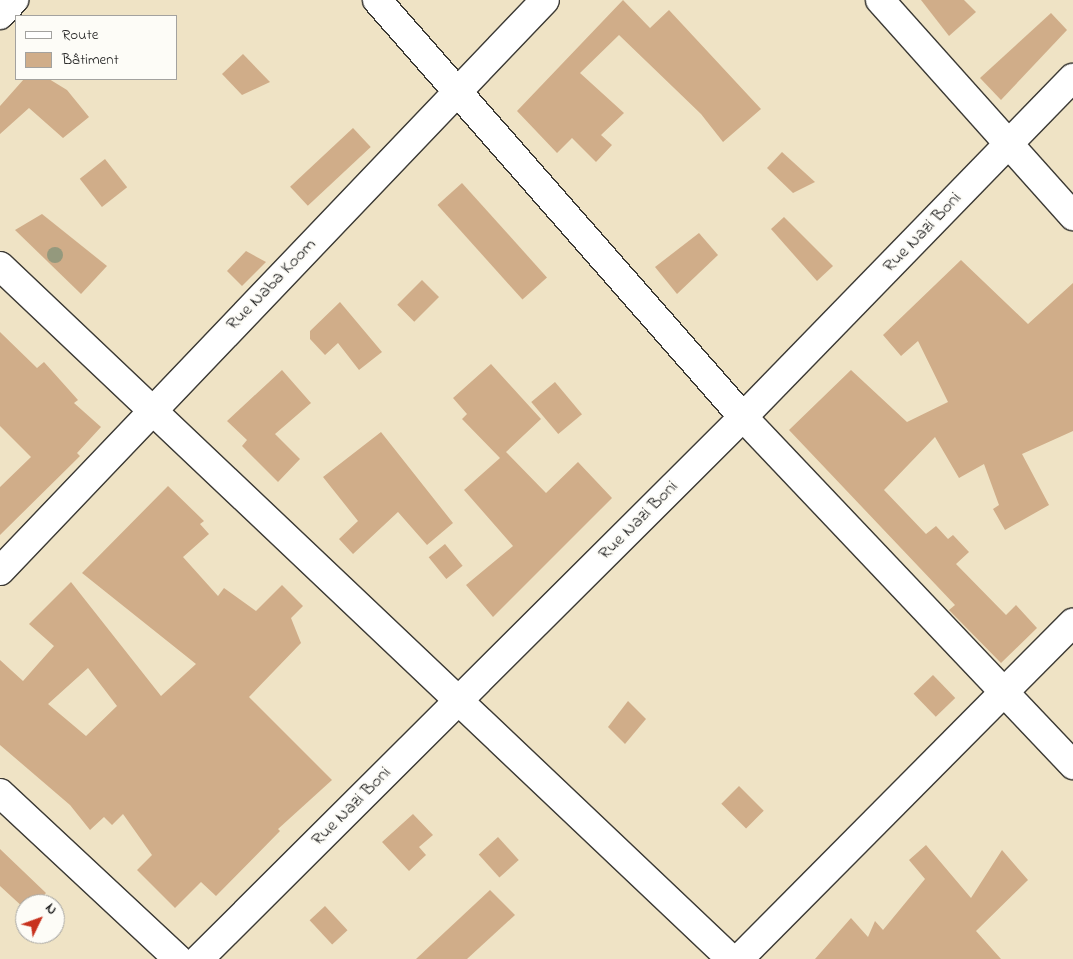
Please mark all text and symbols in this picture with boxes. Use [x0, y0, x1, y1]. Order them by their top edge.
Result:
legend [15, 15, 178, 80]
text: Route [62, 24, 98, 46]
text: Bâtiment [62, 49, 119, 71]
street label: Rue Nazi Boni [879, 188, 967, 278]
street label: Rue Naba Koom [223, 234, 321, 336]
street label: Rue Nazi Boni [595, 477, 683, 565]
street label: Rue Nazi Boni [308, 763, 396, 851]
north arrow [15, 894, 65, 944]
text: N [40, 899, 62, 920]

